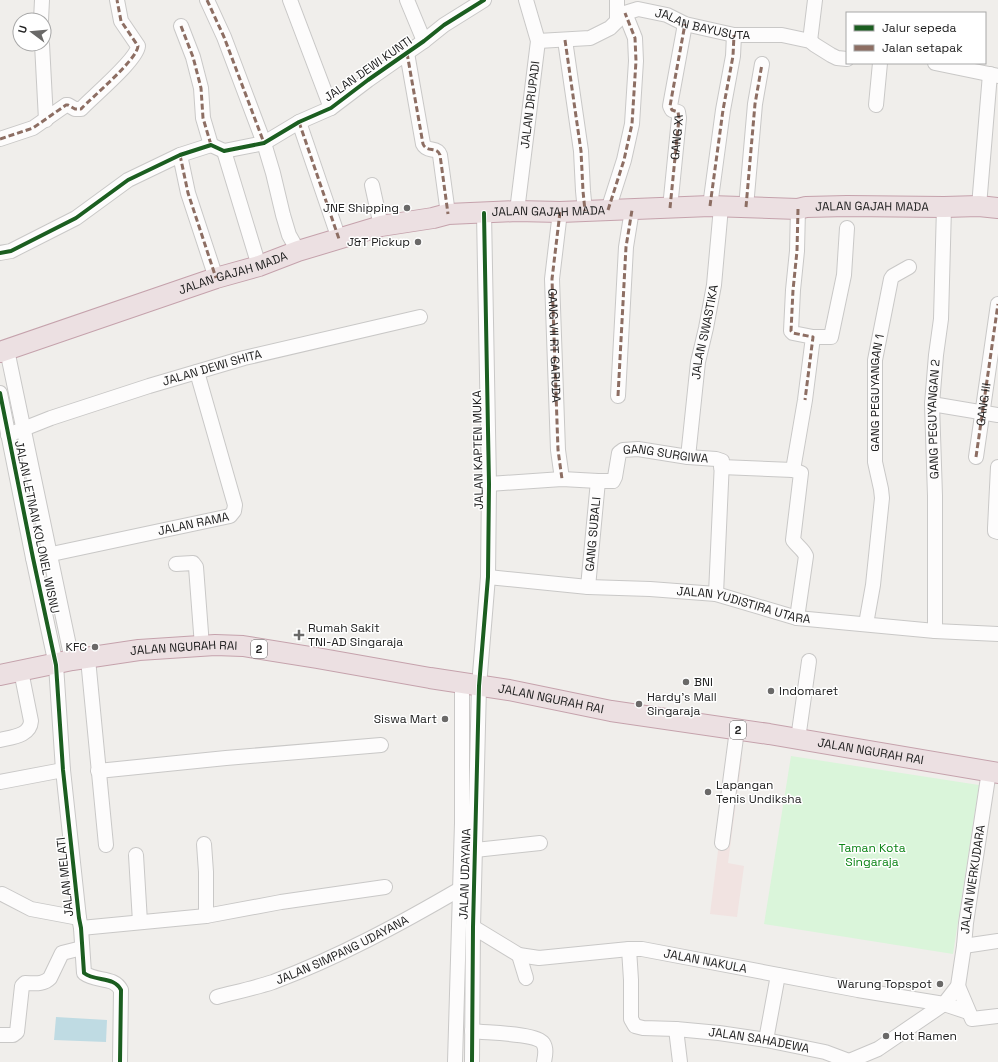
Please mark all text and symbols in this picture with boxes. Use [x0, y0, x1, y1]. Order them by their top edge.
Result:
street label: JALAN BAYUSUTA [654, 5, 750, 43]
north arrow [12, 12, 52, 52]
legend [846, 12, 986, 64]
text: Jalur sepeda [882, 20, 957, 36]
text: U [15, 24, 30, 35]
street label: JALAN DEWI KUNTI [321, 33, 415, 105]
text: Jalan setapak [882, 40, 963, 56]
street label: JALAN DRUPADI [517, 60, 543, 149]
street label: GANG XI [667, 114, 687, 161]
street label: JALAN GAJAH MADA [815, 198, 929, 215]
place label: JNE Shipping [323, 200, 399, 216]
street label: JALAN GAJAH MADA [491, 202, 606, 220]
marker: JNE Shipping [402, 203, 412, 213]
place label: J&T Pickup [347, 234, 410, 250]
marker: J&T Pickup [413, 237, 423, 247]
street label: JALAN GAJAH MADA [176, 248, 290, 298]
street label: JALAN SWASTIKA [688, 283, 722, 381]
street label: GANG VII RT GARUDA [544, 288, 564, 403]
street label: GANG PEGUYANGAN 1 [867, 333, 888, 452]
street label: JALAN DEWI SHITA [160, 346, 264, 390]
street label: GANG PEGUYANGAN 2 [924, 358, 944, 479]
street label: GANG III [973, 382, 995, 427]
street label: JALAN KAPTEN MUKA [469, 390, 487, 510]
street label: JALAN LETNAN KOLONEL WISNU [11, 439, 63, 615]
street label: GANG SURGIWA [622, 441, 709, 466]
street label: GANG SUBALI [582, 496, 604, 572]
street label: JALAN RAMA [156, 508, 231, 539]
street label: JALAN YUDISTIRA UTARA [676, 583, 812, 627]
place label: Rumah Sakit TNI-AD Singaraja [308, 620, 403, 650]
marker: Rumah Sakit TNI-AD Singaraja [293, 629, 305, 641]
street label: JALAN NGURAH RAI [129, 637, 238, 659]
place label: KFC [66, 639, 87, 655]
road number: 2 [251, 640, 267, 658]
marker: KFC [90, 642, 100, 652]
place label: BNI [694, 674, 713, 690]
marker: BNI [681, 677, 691, 687]
street label: JALAN NGURAH RAI [497, 680, 605, 717]
place label: Indomaret [779, 683, 838, 699]
marker: Indomaret [766, 686, 776, 696]
place label: Hardy's Mall Singaraja [647, 689, 717, 719]
marker: Hardy's Mall Singaraja [634, 699, 644, 709]
place label: Siswa Mart [374, 711, 437, 727]
marker: Siswa Mart [440, 714, 450, 724]
road number: 2 [730, 721, 746, 739]
street label: JALAN NGURAH RAI [816, 734, 925, 768]
place label: Lapangan Tenis Undiksha [716, 777, 802, 807]
marker: Lapangan Tenis Undiksha [703, 787, 713, 797]
street label: JALAN WERKUDARA [957, 823, 989, 935]
street label: JALAN UDAYANA [455, 828, 475, 920]
street label: JALAN MELATI [53, 836, 77, 918]
park label: Taman Kota Singaraja [838, 840, 906, 870]
street label: JALAN SIMPANG UDAYANA [273, 912, 412, 988]
street label: JALAN NAKULA [662, 945, 749, 977]
place label: Warung Topspot [837, 976, 932, 992]
marker: Warung Topspot [935, 979, 945, 989]
street label: JALAN SAHADEWA [708, 1024, 811, 1057]
place label: Hot Ramen [894, 1028, 957, 1044]
marker: Hot Ramen [881, 1031, 891, 1041]

